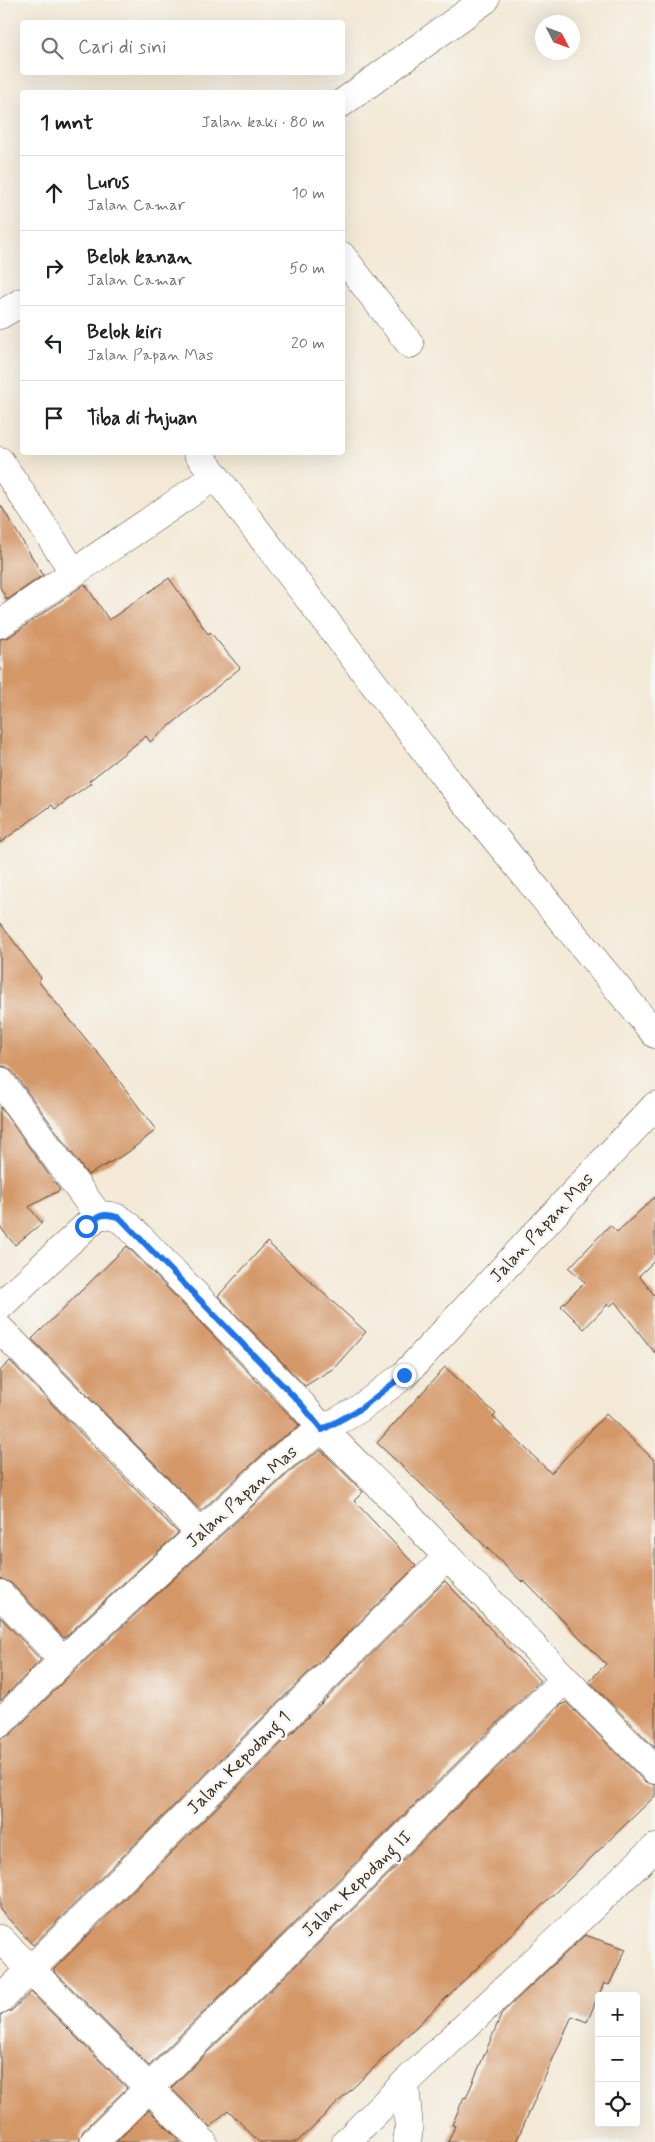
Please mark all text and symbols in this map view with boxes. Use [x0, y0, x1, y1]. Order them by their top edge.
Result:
north arrow [535, 15, 580, 60]
search box [20, 20, 345, 75]
icon: search [38, 34, 66, 62]
text: Cari di sini [78, 35, 166, 60]
text: 1 mnt [40, 109, 93, 137]
text: Jalan kaki · 80 m [201, 112, 325, 133]
text: Lurus [87, 170, 129, 195]
icon: ahead [40, 179, 68, 207]
text: 10 m [292, 183, 325, 204]
text: Jalan Camar [87, 195, 185, 216]
text: Belok kanan [87, 245, 192, 270]
icon: right [40, 254, 68, 282]
text: 50 m [289, 258, 325, 279]
text: Jalan Camar [87, 270, 185, 291]
text: Belok kiri [87, 320, 162, 345]
icon: left [40, 329, 68, 357]
text: 20 m [291, 333, 325, 354]
text: Jalan Papan Mas [87, 345, 213, 366]
icon: arrive [40, 404, 68, 432]
text: Tiba di tujuan [87, 406, 198, 431]
street label: Jalan Papan Mas [485, 1168, 599, 1288]
route start [75, 1215, 98, 1238]
route end [393, 1364, 416, 1387]
street label: Jalan Papan Mas [181, 1441, 303, 1553]
street label: Jalan Kepodang 1 [182, 1706, 297, 1821]
street label: Jalan Kepodang II [297, 1825, 418, 1944]
map controls [595, 1992, 640, 2127]
button: + [595, 1992, 640, 2037]
button: − [595, 2037, 640, 2082]
button: locate [595, 2082, 640, 2127]

